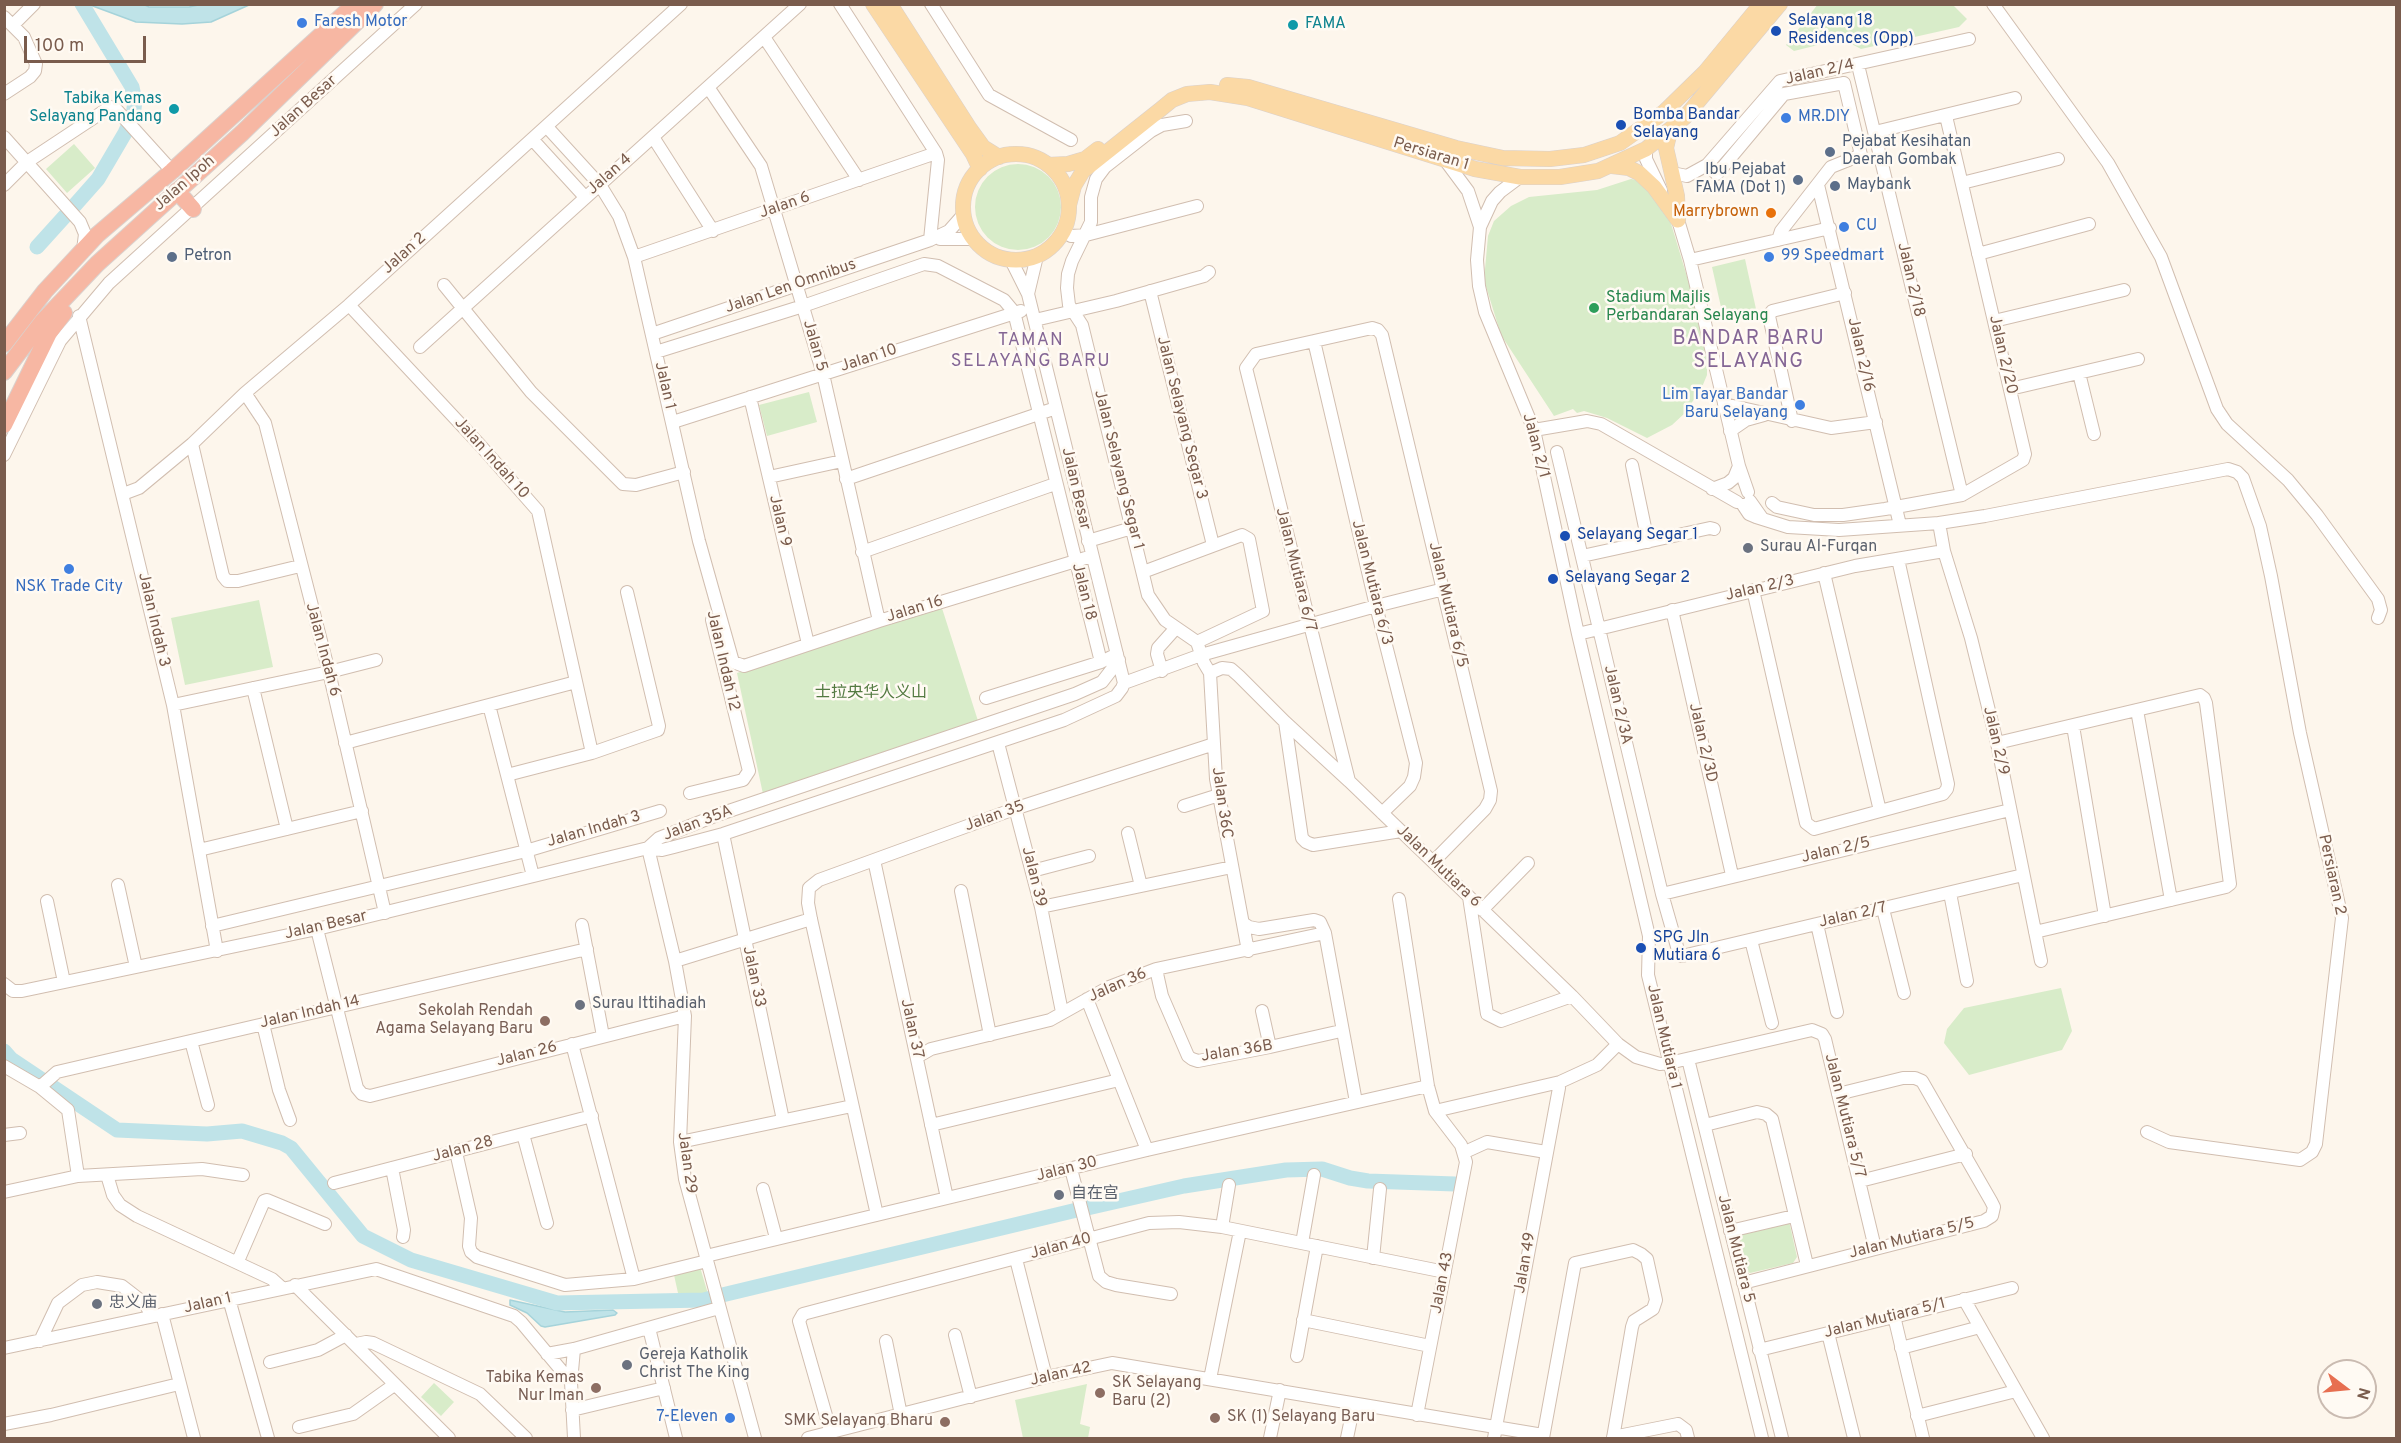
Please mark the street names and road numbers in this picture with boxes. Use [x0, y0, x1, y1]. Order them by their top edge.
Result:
street label: Jalan 2/4 [1784, 56, 1856, 90]
street label: Jalan Besar [266, 72, 342, 142]
street label: Persiaran 1 [1391, 134, 1471, 176]
street label: Jalan 4 [584, 150, 636, 200]
street label: Jalan Ipoh [151, 152, 219, 216]
street label: Jalan 6 [757, 188, 813, 224]
street label: Jalan 2 [379, 229, 431, 279]
street label: Jalan 2/18 [1892, 241, 1928, 319]
street label: Jalan Len Omnibus [723, 256, 859, 318]
street label: Jalan 2/20 [1984, 314, 2020, 396]
street label: Jalan 2/16 [1842, 316, 1878, 394]
street label: Jalan 5 [798, 318, 830, 374]
street label: Jalan Selayang Segar 3 [1151, 334, 1211, 502]
street label: Jalan 10 [838, 341, 900, 377]
street label: Jalan 1 [649, 360, 679, 412]
street label: Jalan Selayang Segar 1 [1089, 388, 1147, 552]
street label: Jalan 2/1 [1517, 411, 1553, 481]
street label: Jalan Indah 10 [449, 414, 533, 504]
street label: Jalan Besar [1056, 446, 1094, 532]
street label: Jalan 9 [764, 493, 794, 549]
street label: Jalan Mutiara 6/7 [1270, 506, 1320, 634]
street label: Jalan Mutiara 6/3 [1346, 519, 1396, 647]
street label: Jalan Mutiara 6/5 [1423, 540, 1471, 670]
street label: Jalan 18 [1067, 561, 1099, 623]
street label: Jalan Indah 3 [133, 571, 173, 669]
street label: Jalan 2/3 [1724, 572, 1796, 606]
street label: Jalan 16 [884, 592, 946, 628]
street label: Jalan Indah 6 [300, 601, 344, 699]
street label: Jalan Indah 12 [701, 609, 743, 713]
street label: Jalan 2/3A [1599, 664, 1635, 746]
street label: Jalan 2/3D [1684, 701, 1720, 785]
street label: Jalan 2/9 [1978, 705, 2012, 777]
street label: Jalan 36C [1206, 766, 1236, 840]
street label: Jalan 35 [962, 797, 1028, 837]
street label: Jalan 35A [661, 802, 735, 846]
street label: Jalan Indah 3 [545, 807, 643, 853]
street label: Jalan Mutiara 6 [1392, 822, 1484, 912]
street label: Persiaran 2 [2313, 833, 2349, 917]
street label: Jalan 2/5 [1800, 834, 1872, 868]
street label: Jalan 39 [1016, 845, 1050, 909]
street label: Jalan 2/7 [1817, 899, 1889, 933]
street label: Jalan Besar [283, 907, 369, 945]
street label: Jalan 33 [737, 945, 769, 1009]
street label: Jalan 36 [1086, 965, 1150, 1007]
street label: Jalan Mutiara 1 [1642, 983, 1684, 1091]
street label: Jalan Indah 14 [258, 992, 362, 1034]
street label: Jalan 37 [895, 997, 927, 1061]
street label: Jalan 36B [1200, 1037, 1274, 1067]
street label: Jalan 26 [495, 1038, 559, 1072]
street label: Jalan Mutiara 5/7 [1819, 1052, 1869, 1180]
street label: Jalan 29 [672, 1131, 700, 1195]
street label: Jalan 28 [430, 1133, 496, 1167]
street label: Jalan 30 [1034, 1153, 1100, 1187]
street label: Jalan Mutiara 5 [1712, 1193, 1758, 1305]
street label: Jalan Mutiara 5/5 [1847, 1214, 1977, 1264]
street label: Jalan 40 [1028, 1230, 1094, 1264]
street label: Jalan 49 [1511, 1231, 1541, 1295]
street label: Jalan 43 [1428, 1251, 1458, 1315]
street label: Jalan 1 [182, 1289, 234, 1319]
street label: Jalan Mutiara 5/1 [1822, 1295, 1948, 1343]
street label: Jalan 42 [1028, 1359, 1094, 1391]

